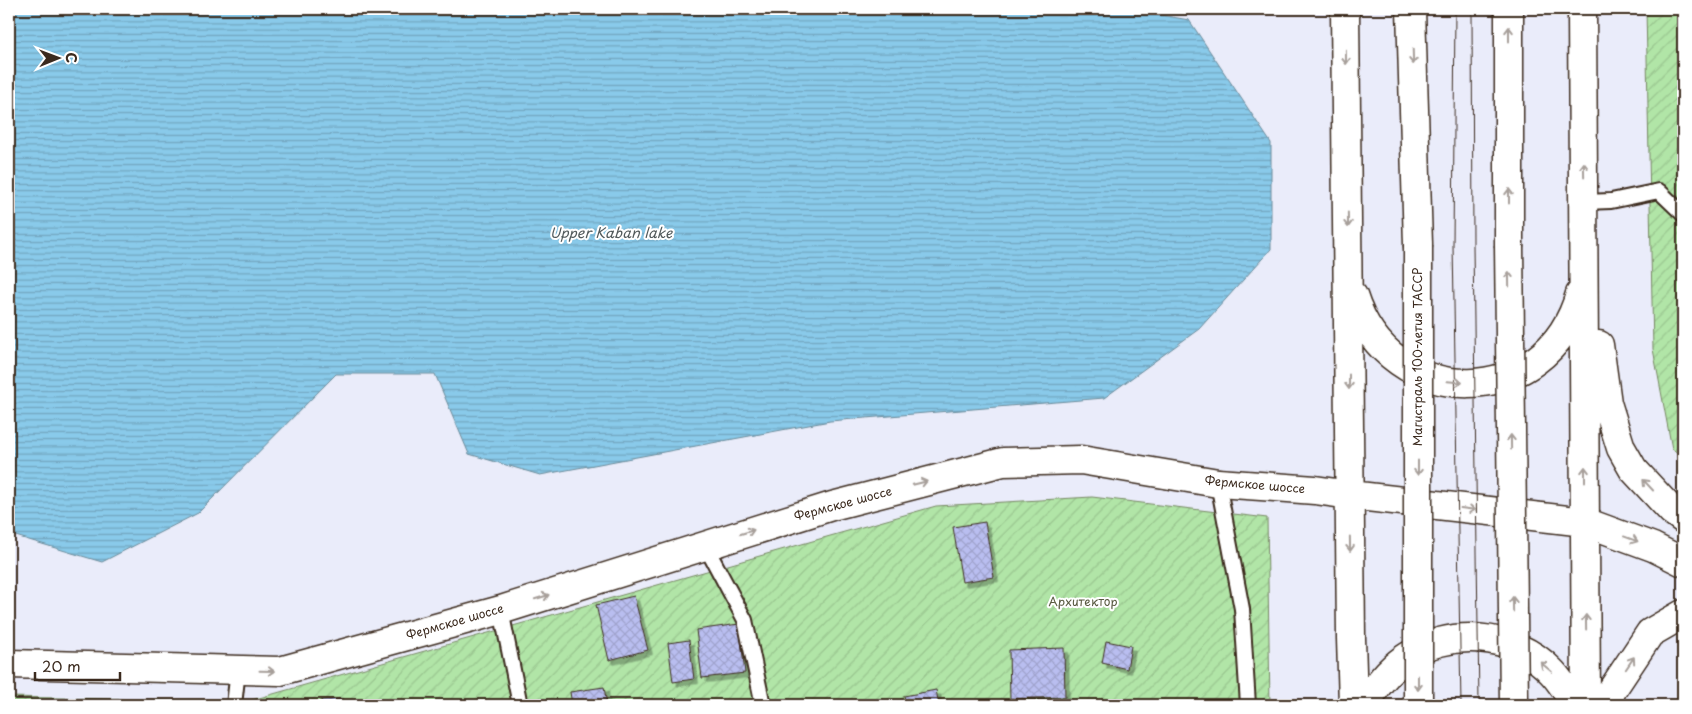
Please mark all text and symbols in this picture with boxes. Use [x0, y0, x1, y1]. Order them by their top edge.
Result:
one-way arrow [1504, 26, 1514, 42]
north arrow [32, 32, 82, 82]
one-way arrow [1341, 49, 1351, 65]
one-way arrow [1408, 49, 1417, 65]
text: С [61, 52, 82, 63]
one-way arrow [1579, 162, 1589, 178]
one-way arrow [1504, 189, 1514, 205]
one-way arrow [1343, 212, 1353, 228]
water label: Upper Kaban lake [550, 222, 673, 243]
street label: Магистраль 100-летия ТАССР [1408, 268, 1426, 446]
one-way arrow [1505, 271, 1514, 287]
one-way arrow [1344, 374, 1354, 390]
one-way arrow [1446, 378, 1462, 387]
one-way arrow [1506, 434, 1516, 450]
one-way arrow [1413, 460, 1423, 476]
one-way arrow [1580, 466, 1590, 482]
street label: Фермское шоссе [1204, 471, 1306, 497]
one-way arrow [912, 478, 928, 487]
one-way arrow [1642, 479, 1654, 492]
street label: Фермское шоссе [792, 481, 894, 525]
one-way arrow [1459, 504, 1475, 514]
one-way arrow [739, 527, 755, 536]
one-way arrow [1345, 535, 1355, 551]
one-way arrow [1623, 535, 1638, 544]
one-way arrow [534, 591, 550, 601]
park label: Архитектор [1048, 592, 1118, 610]
one-way arrow [1508, 596, 1518, 612]
street label: Фермское шоссе [404, 599, 505, 644]
one-way arrow [1581, 614, 1590, 630]
scale bar [35, 649, 120, 681]
text: 20 m [42, 654, 81, 677]
one-way arrow [1625, 657, 1635, 671]
one-way arrow [1540, 661, 1553, 672]
one-way arrow [259, 666, 275, 675]
one-way arrow [1413, 675, 1423, 691]

